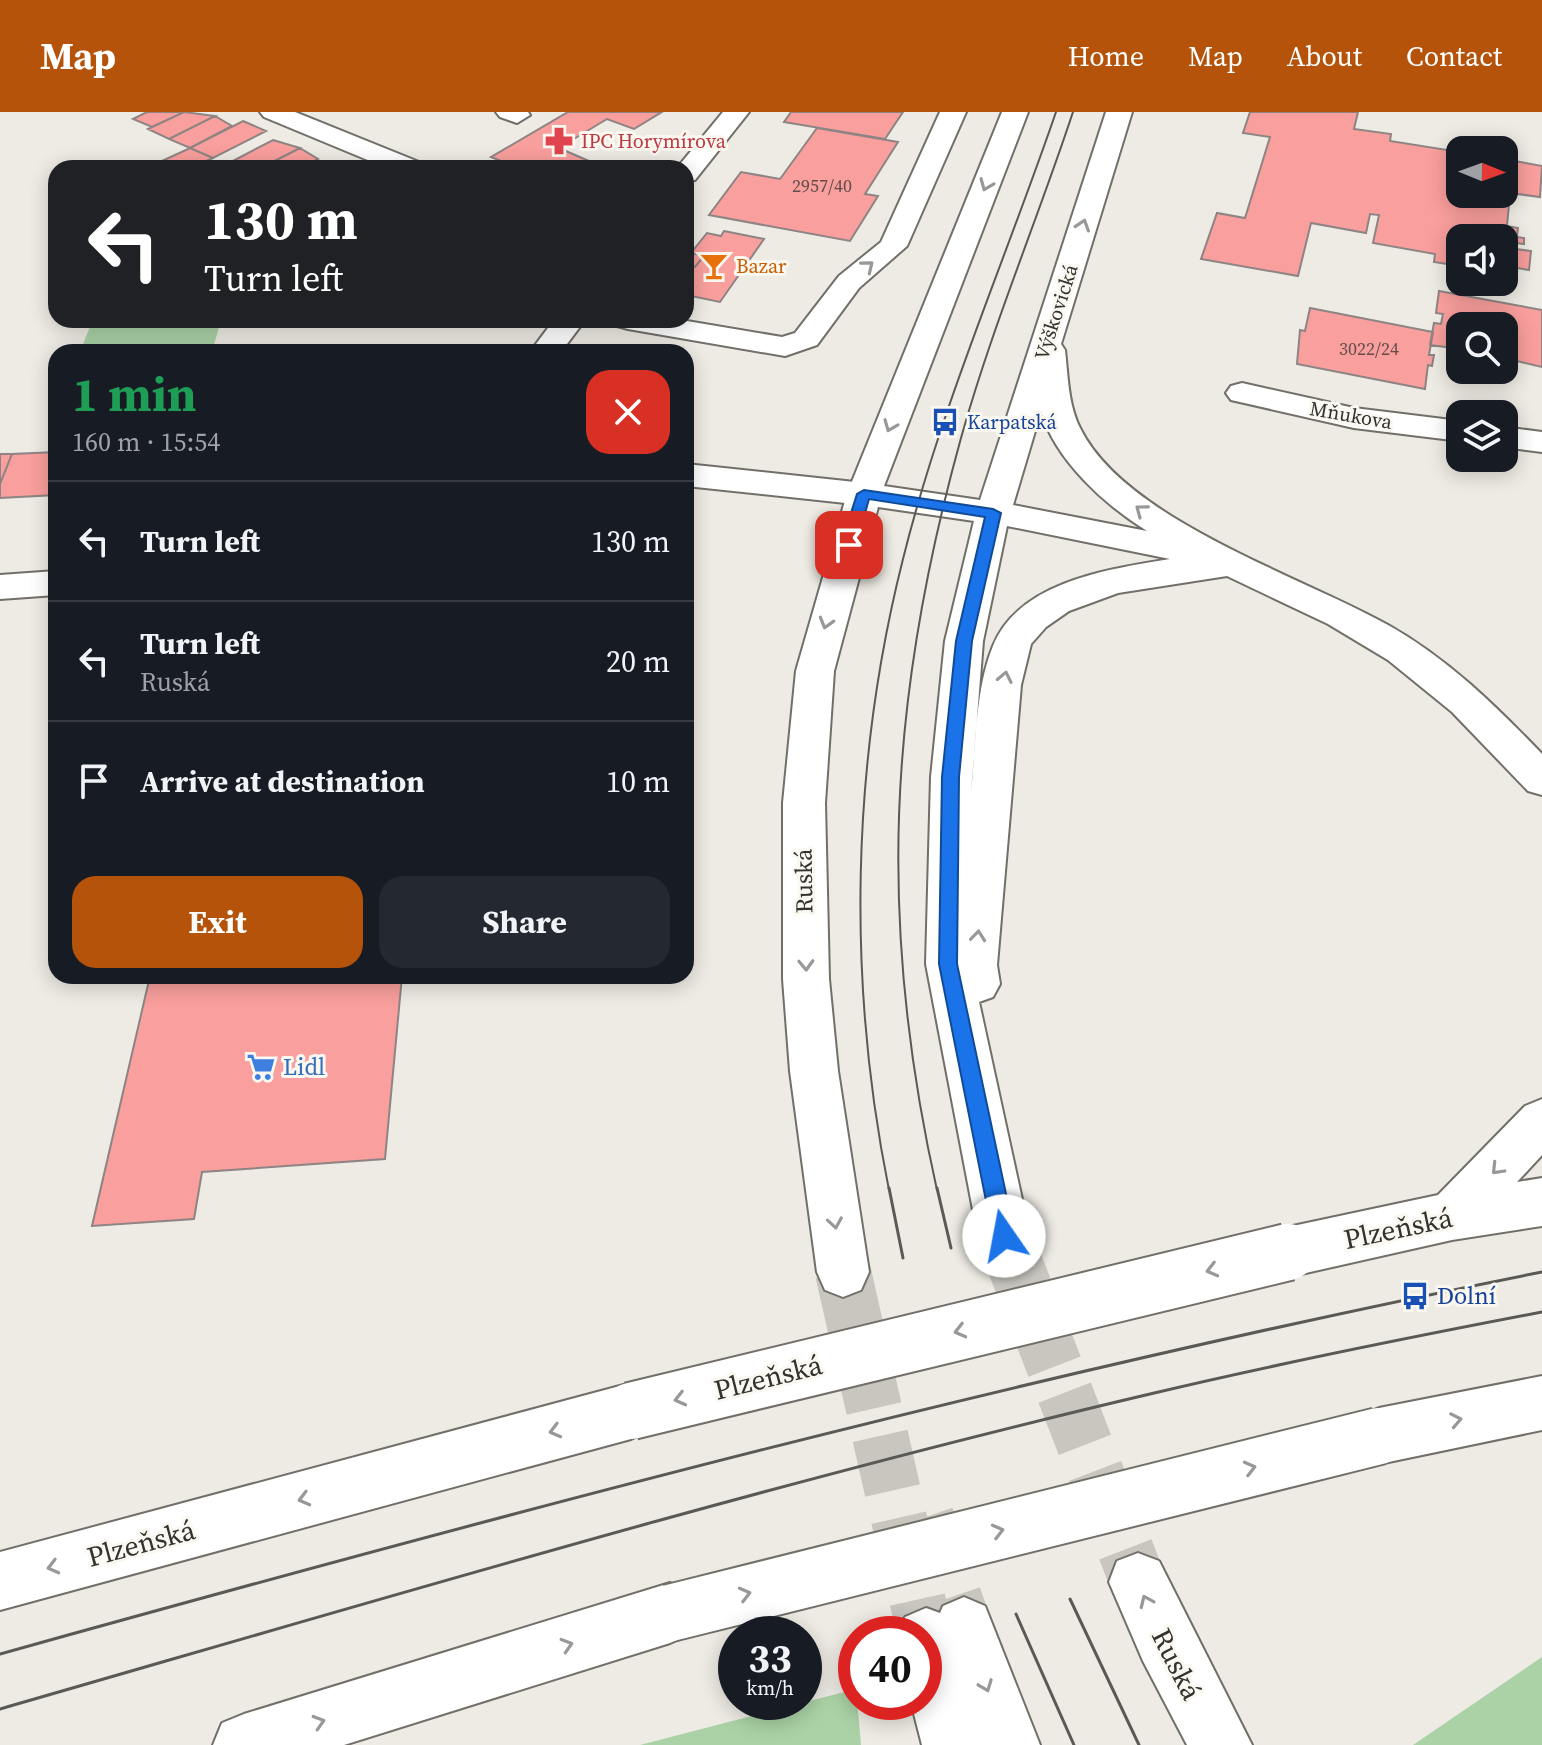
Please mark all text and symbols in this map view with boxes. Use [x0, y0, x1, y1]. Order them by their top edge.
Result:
text: Map [40, 30, 116, 82]
text: Home [1068, 37, 1144, 75]
text: Map [1188, 37, 1243, 75]
text: About [1287, 37, 1362, 75]
text: Contact [1406, 37, 1502, 75]
pharmacy icon: IPC Horymírova [544, 126, 574, 156]
place label: IPC Horymírova [581, 127, 727, 155]
north arrow [1446, 136, 1518, 208]
map controls [1446, 136, 1518, 472]
house number: 2957/40 [792, 173, 852, 198]
one-way arrow [980, 177, 996, 191]
text: 130 m [204, 181, 358, 258]
icon: left [72, 192, 176, 296]
one-way arrow [1074, 219, 1090, 233]
button: sound [1446, 224, 1518, 296]
bar icon: Bazar [699, 251, 729, 281]
place label: Bazar [736, 252, 787, 280]
text: Turn left [204, 254, 343, 303]
street label: Výškovická [1027, 260, 1085, 363]
one-way arrow [859, 261, 873, 276]
button: search [1446, 312, 1518, 384]
house number: 3022/24 [1339, 336, 1399, 361]
text: 1 min [72, 361, 197, 427]
button: close [586, 370, 670, 454]
street label: Mňukova [1308, 394, 1395, 436]
button: layers [1446, 400, 1518, 472]
bus stop icon: Karpatská [930, 407, 960, 437]
place label: Karpatská [967, 408, 1057, 436]
one-way arrow [883, 418, 900, 432]
text: 160 m · 15:54 [72, 424, 220, 460]
one-way arrow [1135, 506, 1150, 520]
pin [815, 511, 883, 579]
icon: left [72, 519, 116, 563]
text: Turn left [140, 521, 260, 562]
text: 130 m [591, 521, 670, 562]
icon: arrive [827, 523, 871, 567]
one-way arrow [819, 615, 835, 629]
text: Turn left [140, 623, 260, 664]
icon: left [72, 639, 116, 683]
text: 20 m [606, 641, 670, 682]
text: Ruská [140, 664, 210, 700]
one-way arrow [996, 671, 1013, 684]
icon: arrive [72, 759, 116, 803]
text: Arrive at destination [140, 761, 425, 802]
text: 10 m [606, 761, 670, 802]
street label: Ruská [786, 848, 821, 914]
button: Exit [72, 876, 363, 968]
button: Share [379, 876, 670, 968]
one-way arrow [969, 929, 986, 942]
one-way arrow [797, 959, 814, 972]
place label: Lidl [283, 1050, 325, 1083]
supermarket icon: Lidl [246, 1052, 276, 1082]
one-way arrow [1492, 1160, 1506, 1174]
position arrow [962, 1194, 1046, 1278]
street label: Plzeňská [1340, 1198, 1457, 1258]
one-way arrow [826, 1216, 843, 1230]
one-way arrow [1206, 1261, 1220, 1278]
place label: Dolní [1437, 1279, 1496, 1312]
bus stop icon: Dolní [1400, 1281, 1430, 1311]
one-way arrow [953, 1322, 967, 1339]
street label: Plzeňská [710, 1345, 827, 1409]
one-way arrow [673, 1389, 687, 1406]
one-way arrow [1449, 1413, 1462, 1430]
one-way arrow [549, 1422, 563, 1438]
one-way arrow [1242, 1460, 1256, 1477]
one-way arrow [298, 1489, 312, 1506]
street label: Plzeňská [83, 1510, 200, 1576]
one-way arrow [990, 1523, 1004, 1540]
one-way arrow [47, 1557, 61, 1574]
one-way arrow [738, 1586, 752, 1603]
one-way arrow [1140, 1595, 1156, 1609]
speed limit sign: 40 [838, 1616, 942, 1720]
street label: Ruská [1143, 1622, 1211, 1707]
text: 33 [748, 1631, 792, 1685]
one-way arrow [559, 1638, 573, 1654]
text: km/h [746, 1674, 794, 1702]
one-way arrow [977, 1678, 993, 1692]
one-way arrow [311, 1715, 325, 1731]

